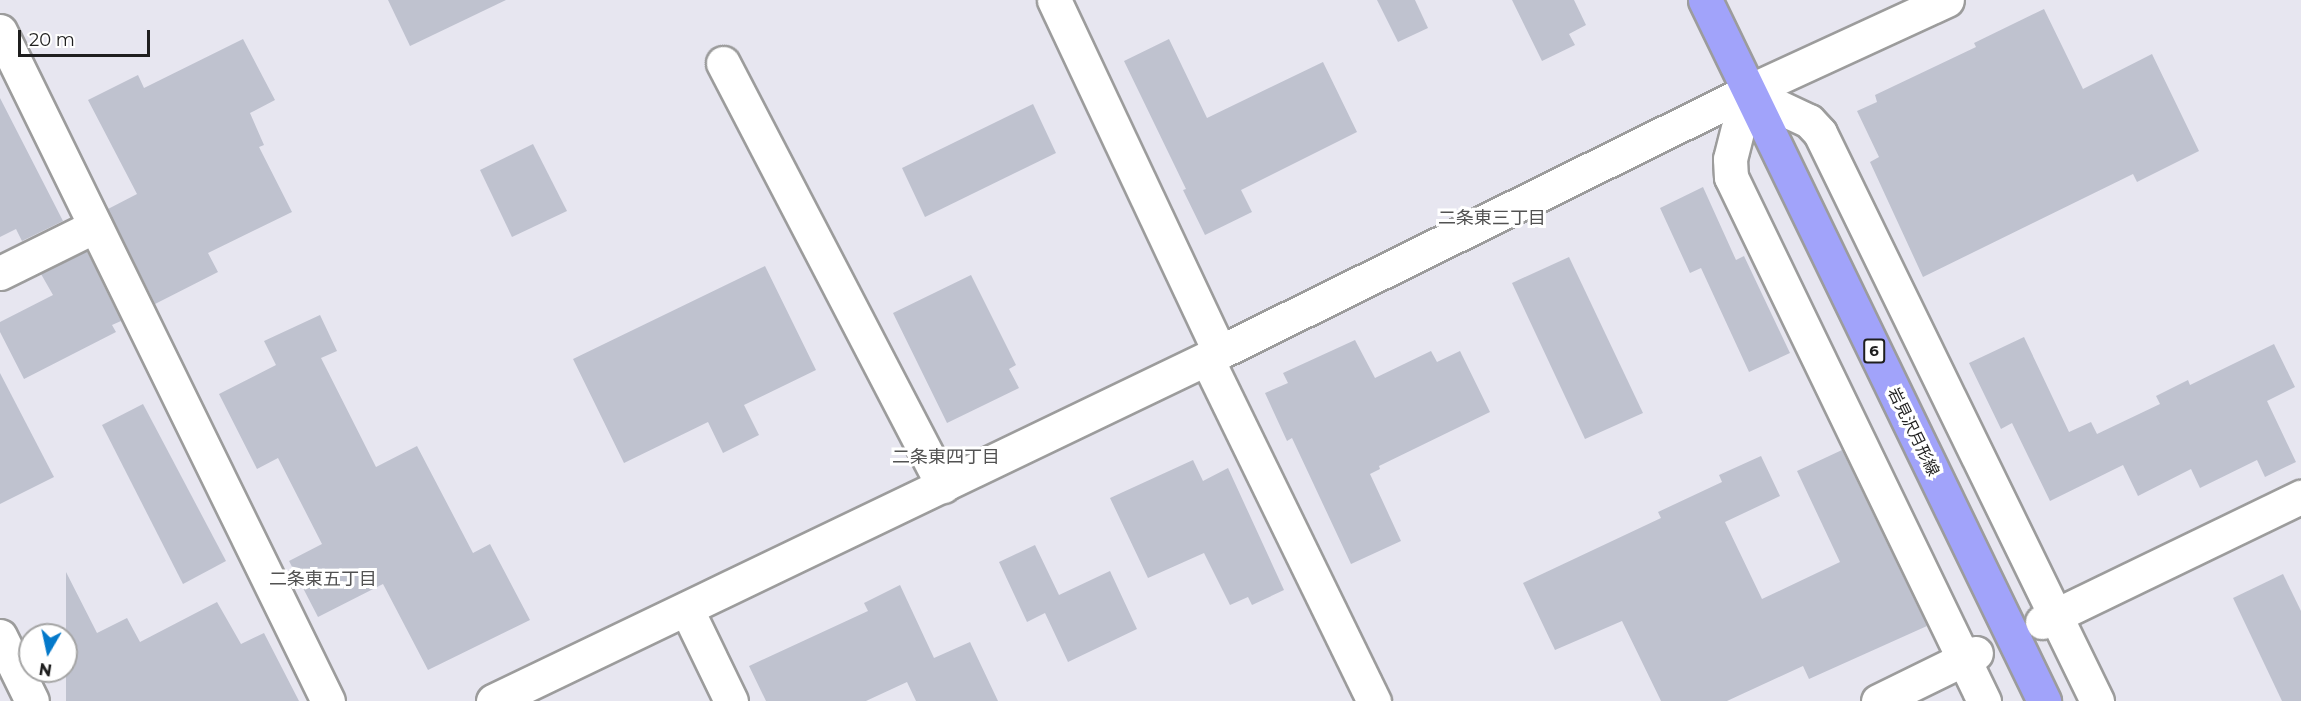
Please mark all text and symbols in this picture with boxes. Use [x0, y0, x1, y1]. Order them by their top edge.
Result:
scale bar [21, 18, 153, 56]
text: 20 m [29, 29, 75, 51]
district label: 二条東三丁目 [1438, 207, 1546, 229]
road number: 6 [1862, 339, 1886, 363]
street label: 岩見沢月形線 [1883, 385, 1943, 479]
district label: 二条東四丁目 [892, 446, 1000, 468]
district label: 二条東五丁目 [269, 568, 377, 590]
north arrow [18, 623, 78, 683]
text: N [38, 659, 53, 680]

